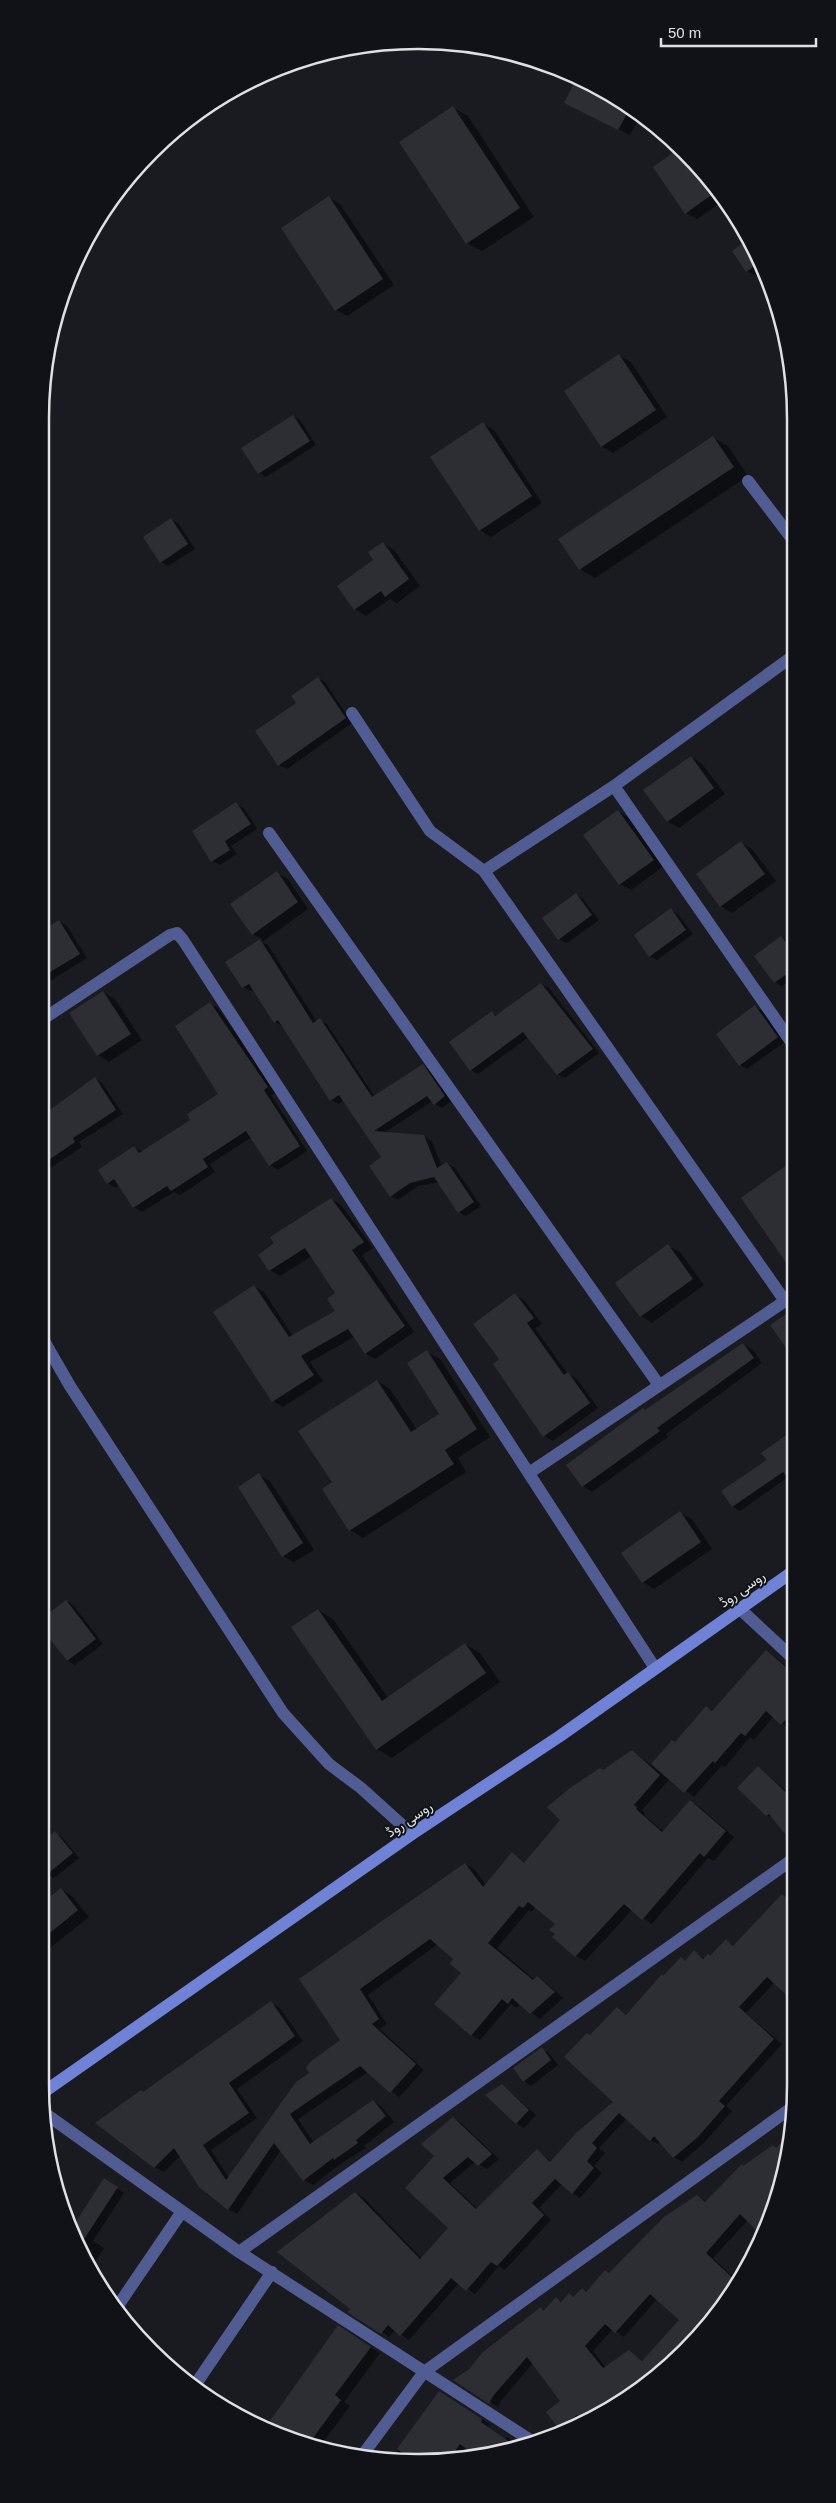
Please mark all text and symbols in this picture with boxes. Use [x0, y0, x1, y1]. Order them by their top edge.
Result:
scale bar [661, 15, 816, 47]
text: 50 m [668, 24, 701, 41]
street label: روسی روڈ [716, 1567, 769, 1611]
street label: روسی روڈ [383, 1798, 436, 1841]

